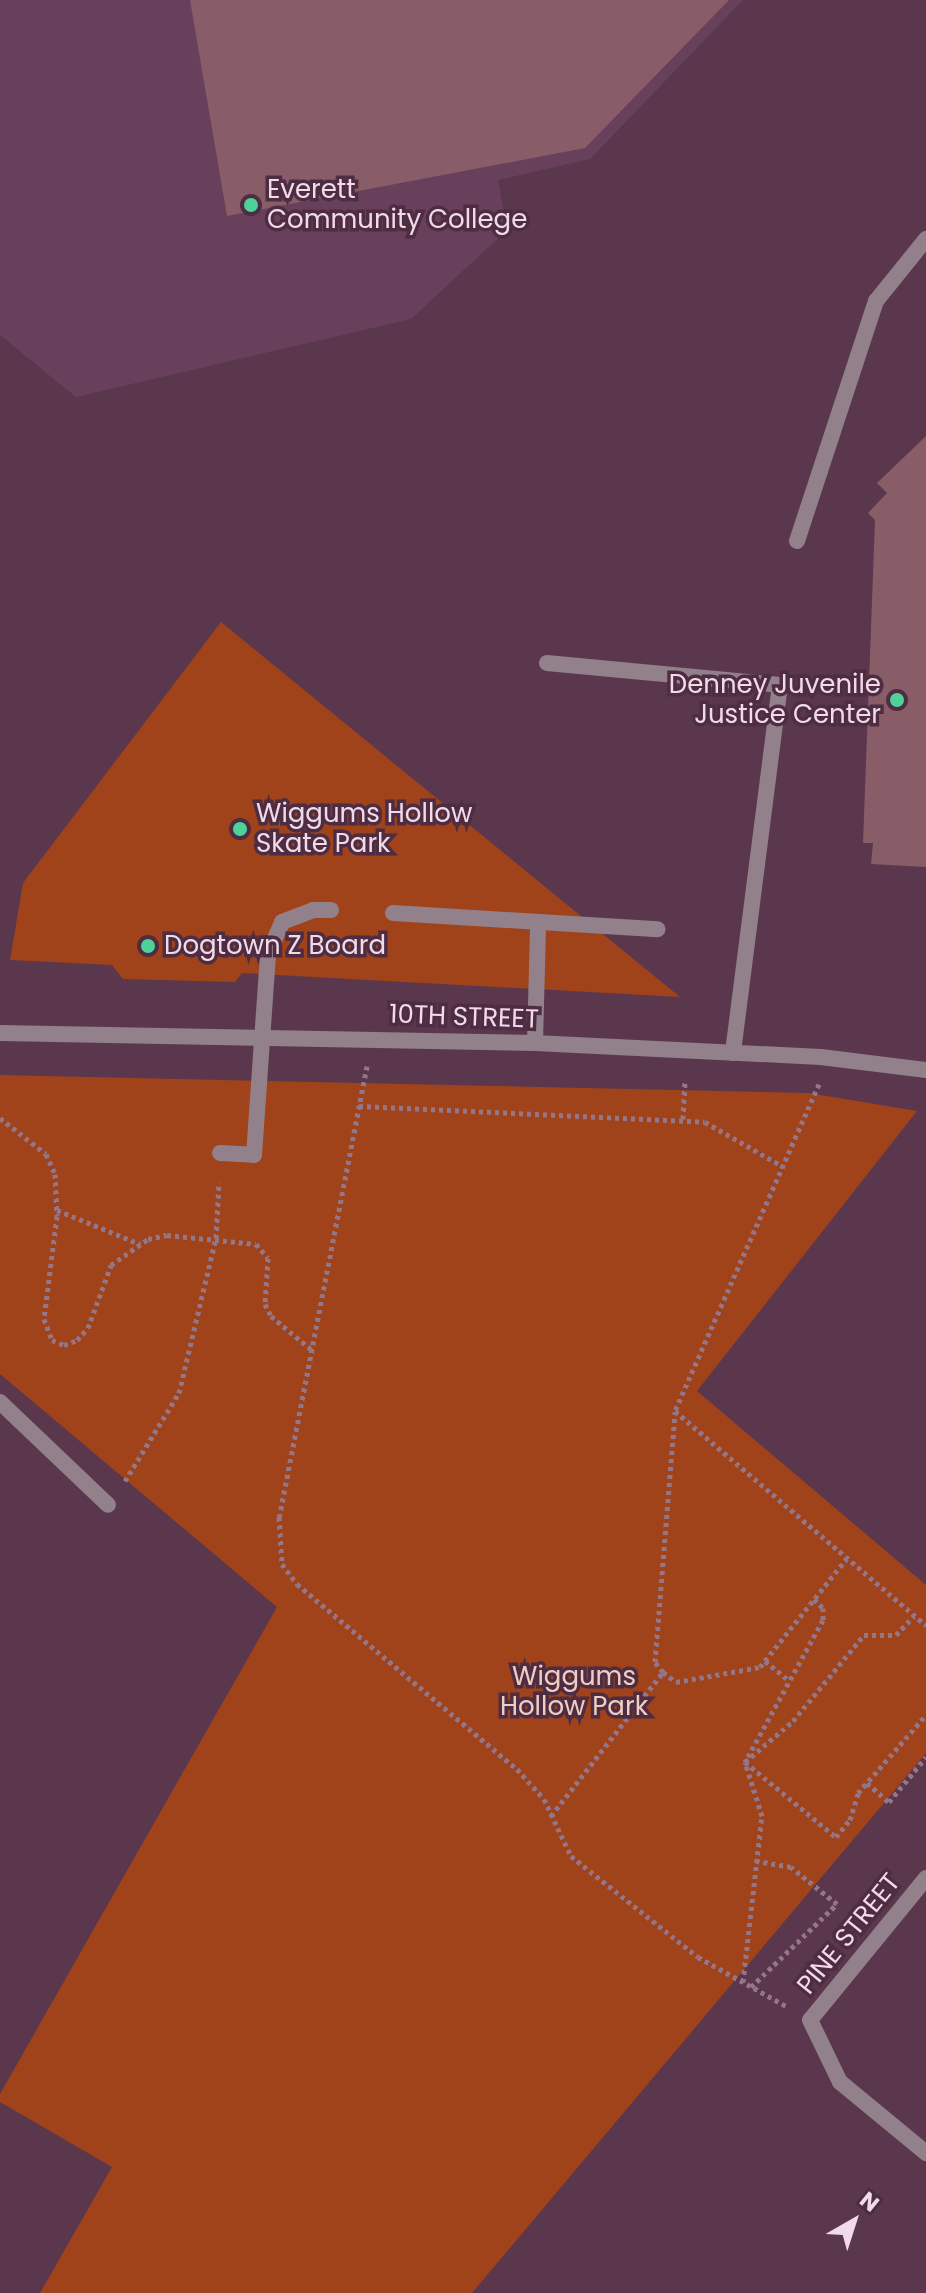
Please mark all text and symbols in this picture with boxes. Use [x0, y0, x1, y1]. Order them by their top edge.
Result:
place label: Everett Community College [267, 174, 527, 236]
marker: Everett Community College [242, 196, 260, 214]
place label: Denney Juvenile Justice Center [669, 669, 881, 730]
marker: Denney Juvenile Justice Center [888, 691, 906, 709]
place label: Wiggums Hollow Skate Park [256, 798, 472, 860]
marker: Wiggums Hollow Skate Park [231, 820, 249, 838]
place label: Dogtown Z Board [164, 930, 386, 962]
marker: Dogtown Z Board [139, 937, 157, 955]
street label: 10TH STREET [389, 999, 539, 1035]
park label: Wiggums Hollow Park [500, 1661, 648, 1722]
street label: PINE STREET [791, 1867, 907, 2001]
north arrow [814, 2181, 894, 2261]
text: N [853, 2185, 886, 2219]

